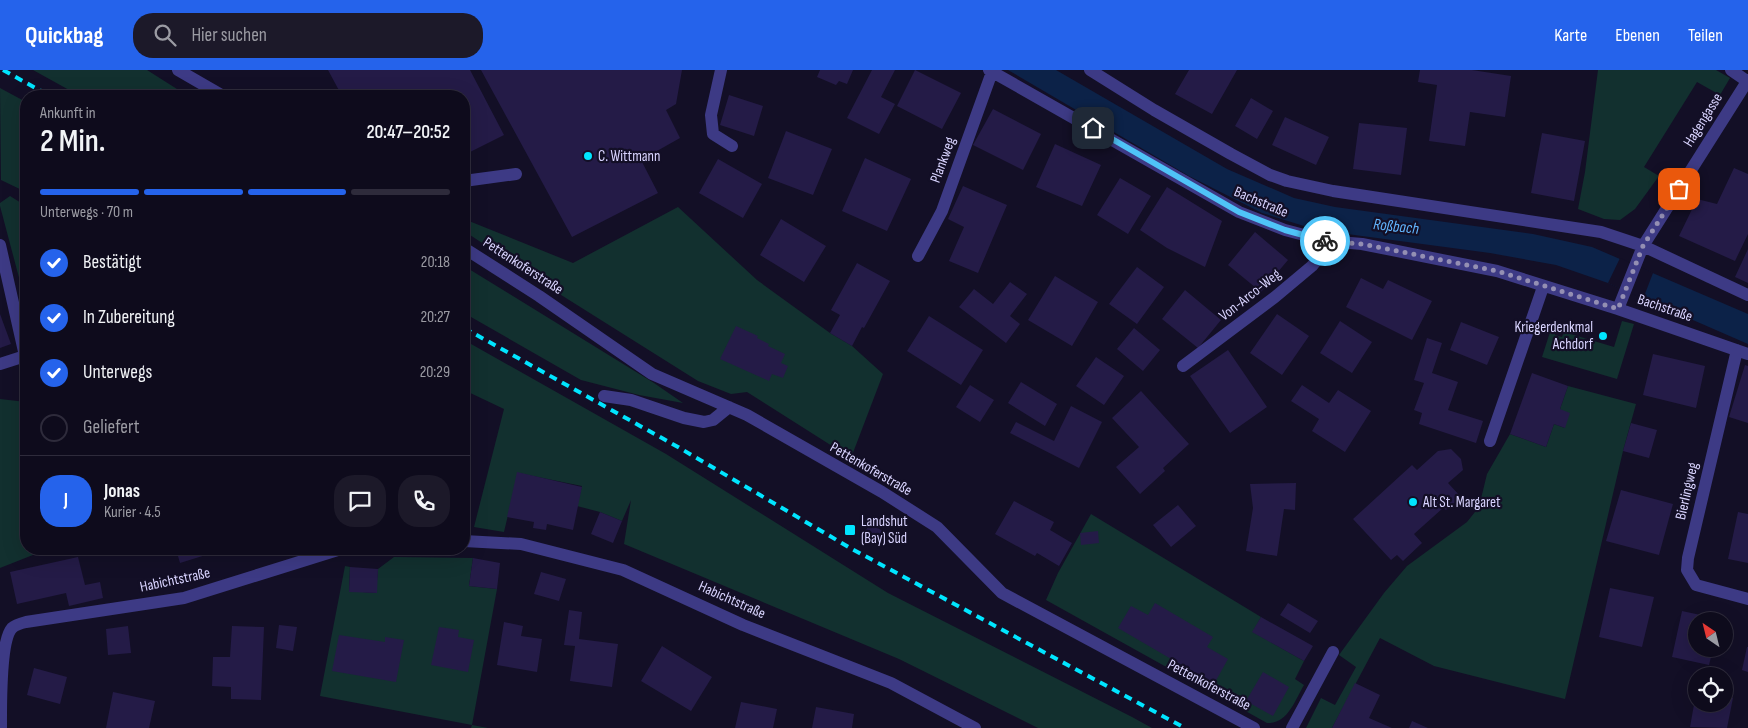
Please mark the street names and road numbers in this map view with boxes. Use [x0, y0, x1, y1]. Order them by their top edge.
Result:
street label: Hagengasse [1679, 90, 1727, 150]
street label: Plankweg [926, 134, 960, 186]
street label: Bachstraße [1231, 182, 1291, 222]
street label: Pettenkoferstraße [479, 233, 567, 299]
street label: Von-Arco-Weg [1215, 265, 1285, 325]
street label: Bachstraße [1635, 290, 1695, 326]
street label: Pettenkoferstraße [827, 438, 915, 500]
street label: Bierlingweg [1671, 460, 1703, 522]
street label: Habichtstraße [138, 563, 212, 597]
street label: Habichtstraße [695, 577, 769, 623]
street label: Pettenkoferstraße [1164, 655, 1254, 715]

